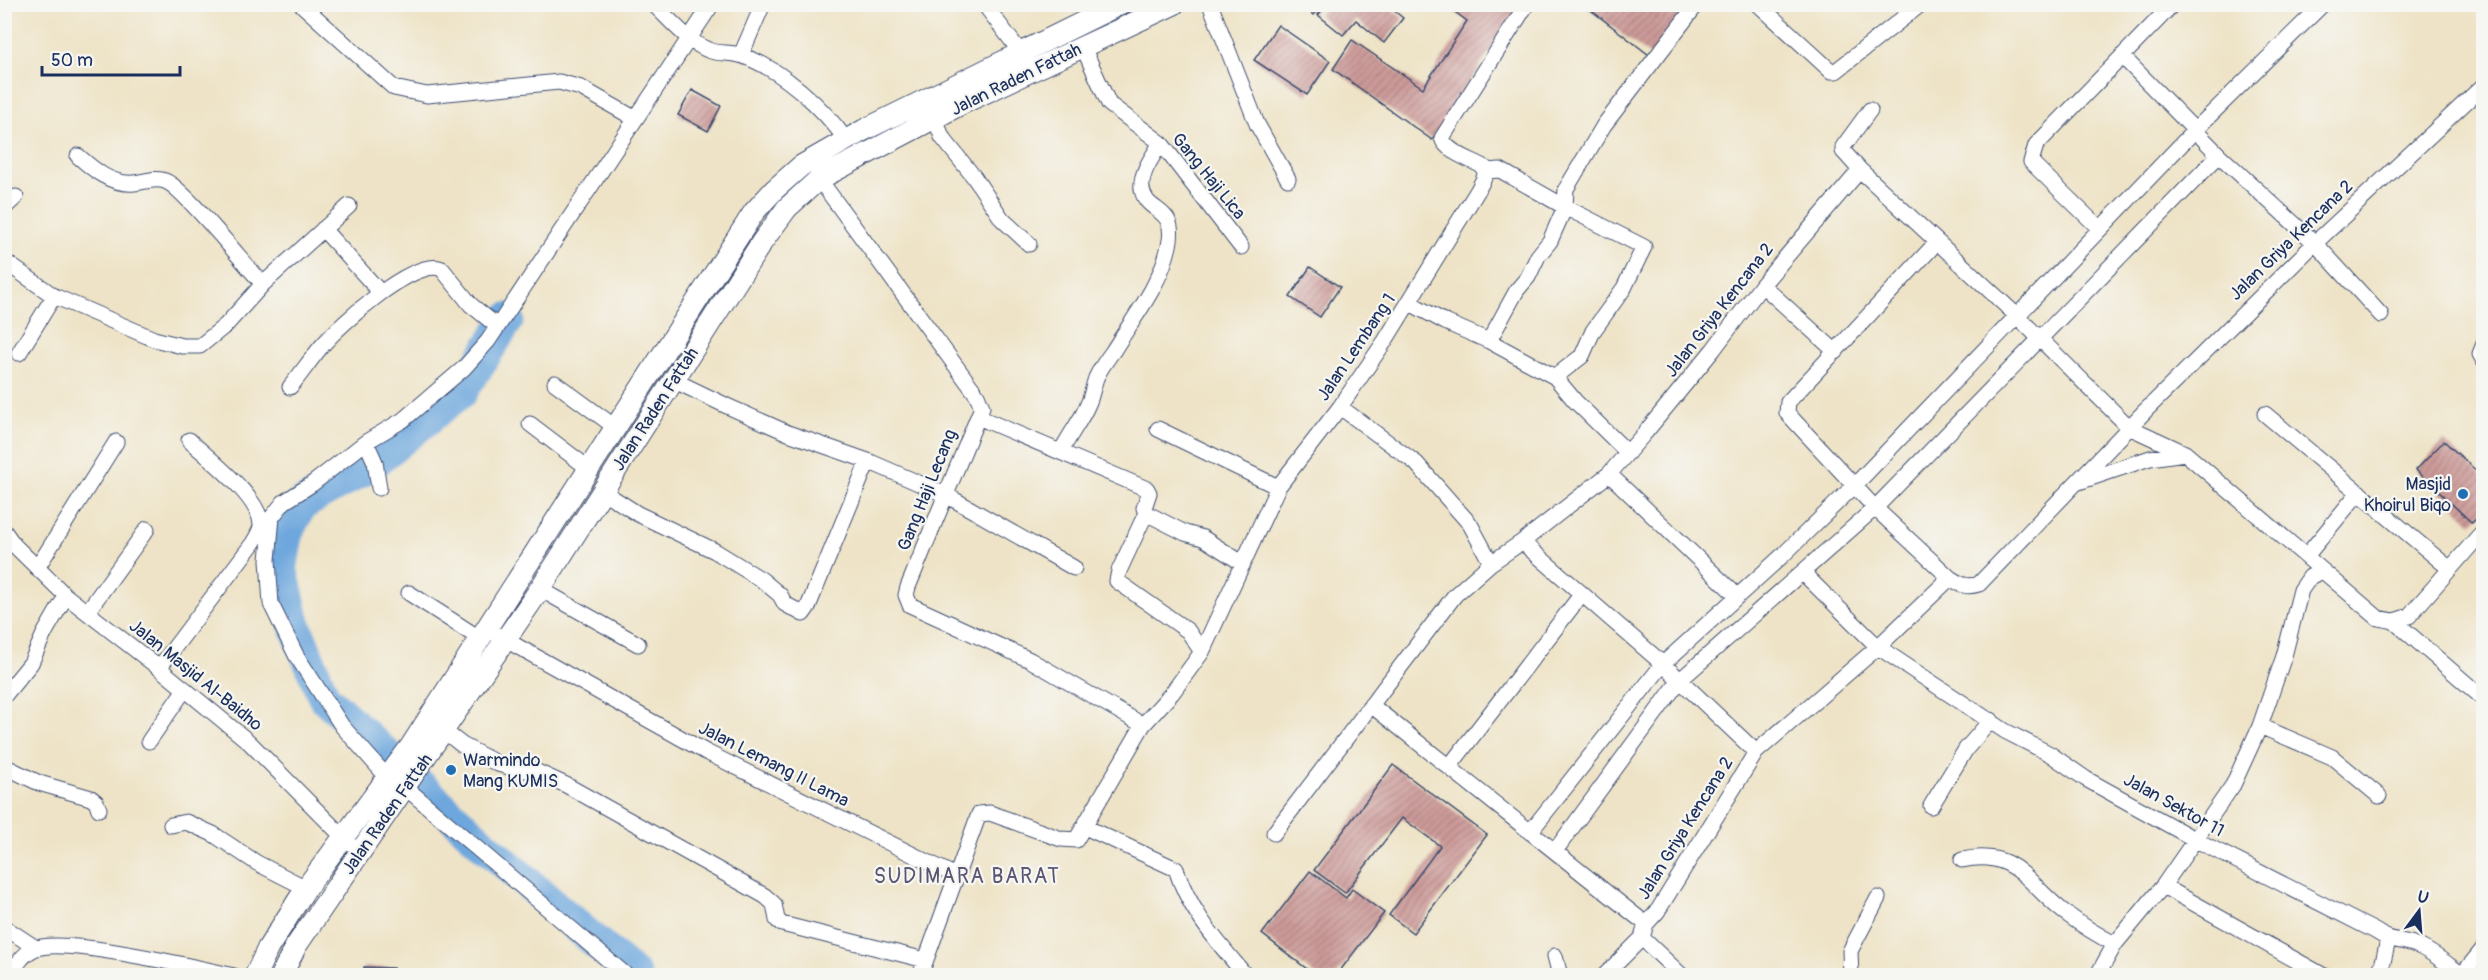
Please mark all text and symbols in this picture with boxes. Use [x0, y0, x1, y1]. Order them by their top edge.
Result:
street label: Jalan Raden Fattah [947, 38, 1085, 121]
scale bar [42, 39, 180, 77]
text: 50 m [51, 49, 93, 72]
street label: Gang Haji Lica [1167, 128, 1251, 224]
street label: Jalan Griya Kencana 2 [2224, 175, 2358, 306]
street label: Jalan Griya Kencana 2 [1660, 239, 1779, 382]
street label: Jalan Lembang 1 [1312, 289, 1401, 405]
street label: Jalan Raden Fattah [607, 343, 704, 475]
street label: Gang Haji Lecang [893, 426, 962, 554]
place label: Masjid Khoirul Biqo [2364, 473, 2451, 517]
marker: Masjid Khoirul Biqo [2456, 487, 2470, 501]
street label: Jalan Masjid Al-Baidho [124, 615, 267, 736]
street label: Jalan Lemang II Lama [695, 717, 853, 812]
street label: Jalan Raden Fattah [337, 749, 438, 879]
place label: Warmindo Mang KUMIS [463, 749, 558, 793]
street label: Jalan Griya Kencana 2 [1632, 753, 1739, 904]
marker: Warmindo Mang KUMIS [444, 763, 458, 777]
street label: Jalan Sektor 11 [2119, 768, 2228, 843]
district label: SUDIMARA BARAT [874, 863, 1060, 890]
north arrow [2389, 881, 2449, 941]
text: U [2415, 886, 2431, 909]

